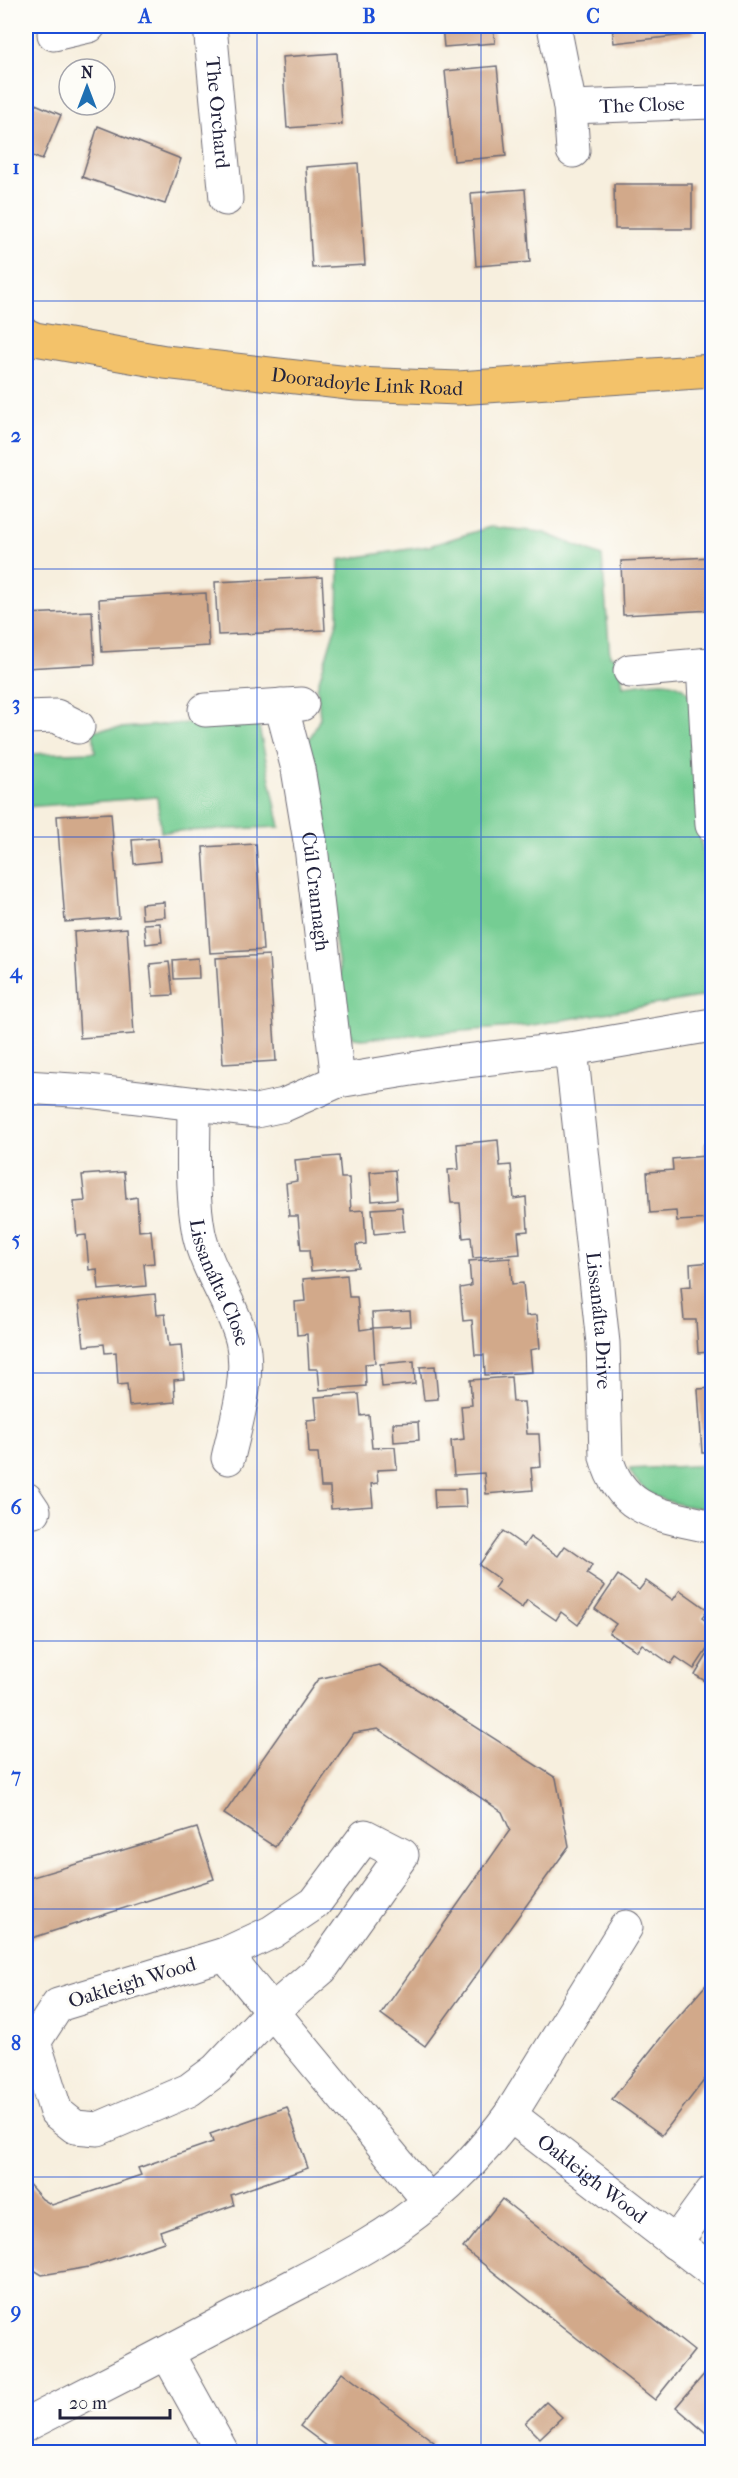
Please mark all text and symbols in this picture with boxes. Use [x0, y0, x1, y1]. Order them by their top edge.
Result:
text: A [137, 5, 153, 28]
text: B [362, 5, 376, 28]
text: C [586, 5, 600, 28]
street label: The Orchard [201, 56, 234, 171]
north arrow [57, 57, 117, 117]
text: N [81, 63, 94, 82]
street label: The Close [599, 92, 685, 118]
text: 1 [12, 156, 20, 179]
street label: Dooradoyle Link Road [270, 363, 465, 400]
text: 2 [11, 424, 21, 447]
text: 3 [12, 692, 20, 715]
street label: Cúl Crannagh [297, 830, 334, 953]
text: 4 [9, 960, 23, 984]
street label: Lissanálta Close [185, 1218, 254, 1348]
text: 5 [12, 1228, 21, 1251]
street label: Lissanálta Drive [581, 1251, 615, 1390]
text: 6 [11, 1496, 23, 1519]
text: 7 [10, 1764, 21, 1787]
street label: Oakleigh Wood [66, 1952, 200, 2013]
text: 8 [11, 2032, 21, 2055]
street label: Oakleigh Wood [533, 2129, 652, 2229]
text: 9 [10, 2300, 21, 2323]
scale bar [60, 2382, 170, 2420]
text: 20 m [69, 2393, 107, 2414]

